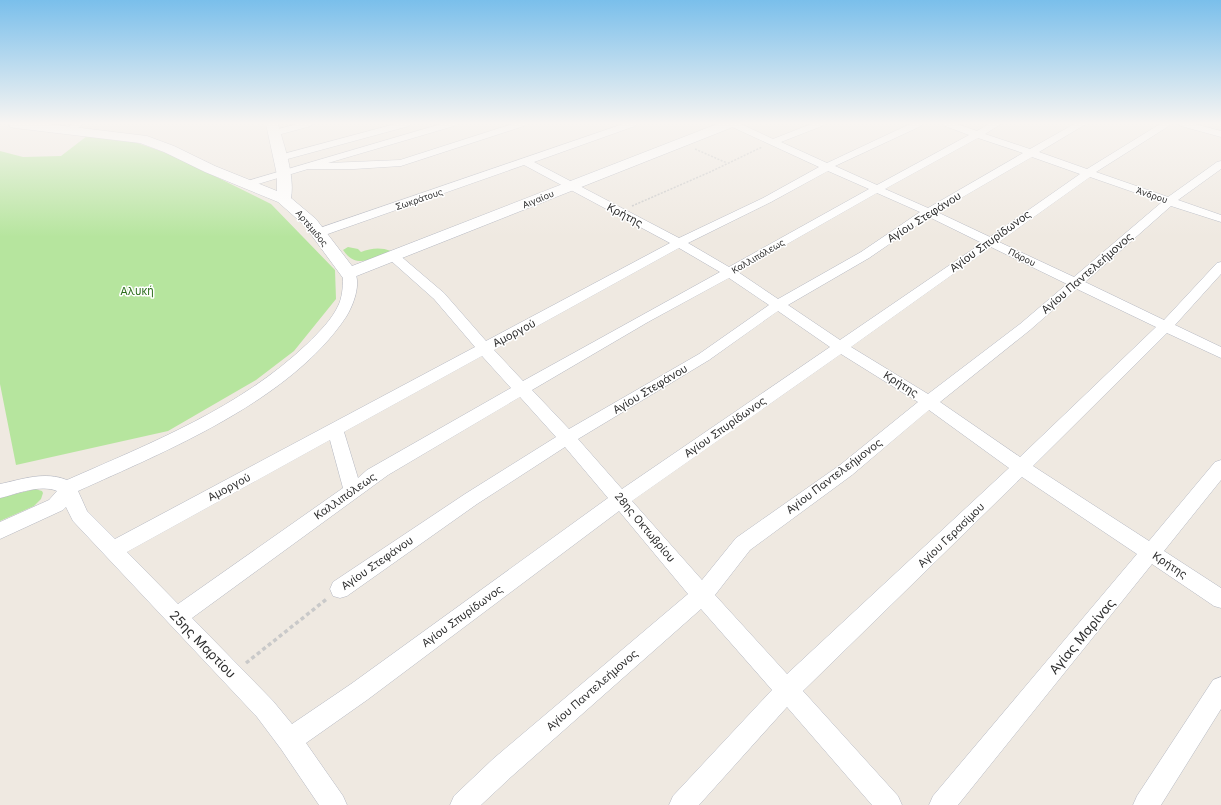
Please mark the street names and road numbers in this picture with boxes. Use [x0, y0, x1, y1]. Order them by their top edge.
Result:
street label: Άνδρου [1135, 185, 1169, 205]
street label: Σωκράτους [394, 186, 444, 212]
street label: Αιγαίου [521, 188, 555, 210]
street label: Αγίου Στεφάνου [884, 189, 964, 245]
street label: Κρήτης [605, 200, 645, 230]
street label: Αγίου Σπυρίδωνος [947, 207, 1033, 275]
street label: Αρτέμιδος [294, 208, 330, 248]
street label: Αγίου Παντελεήμονος [1038, 229, 1136, 317]
street label: Καλλιπόλεως [730, 236, 786, 276]
street label: Πάρου [1007, 246, 1037, 268]
street label: Αμοργού [490, 316, 538, 350]
street label: Αγίου Στεφάνου [610, 361, 690, 417]
street label: Κρήτης [881, 368, 921, 400]
street label: Αγίου Σπυρίδωνος [681, 393, 769, 461]
street label: Αγίου Παντελεήμονος [783, 435, 885, 517]
street label: Καλλιπόλεως [311, 469, 379, 523]
street label: Αμοργού [205, 470, 253, 504]
street label: 28ης Οκτωβρίου [612, 489, 678, 565]
street label: Αγίου Γερασίμου [915, 500, 987, 570]
street label: Αγίου Στεφάνου [338, 533, 416, 593]
street label: Κρήτης [1150, 549, 1190, 581]
street label: Αγίου Σπυρίδωνος [419, 582, 505, 650]
street label: Αγίας Μαρίνας [1046, 595, 1118, 677]
street label: 25ης Μαρτίου [167, 607, 239, 681]
street label: Αγίου Παντελεήμονος [543, 646, 641, 734]

